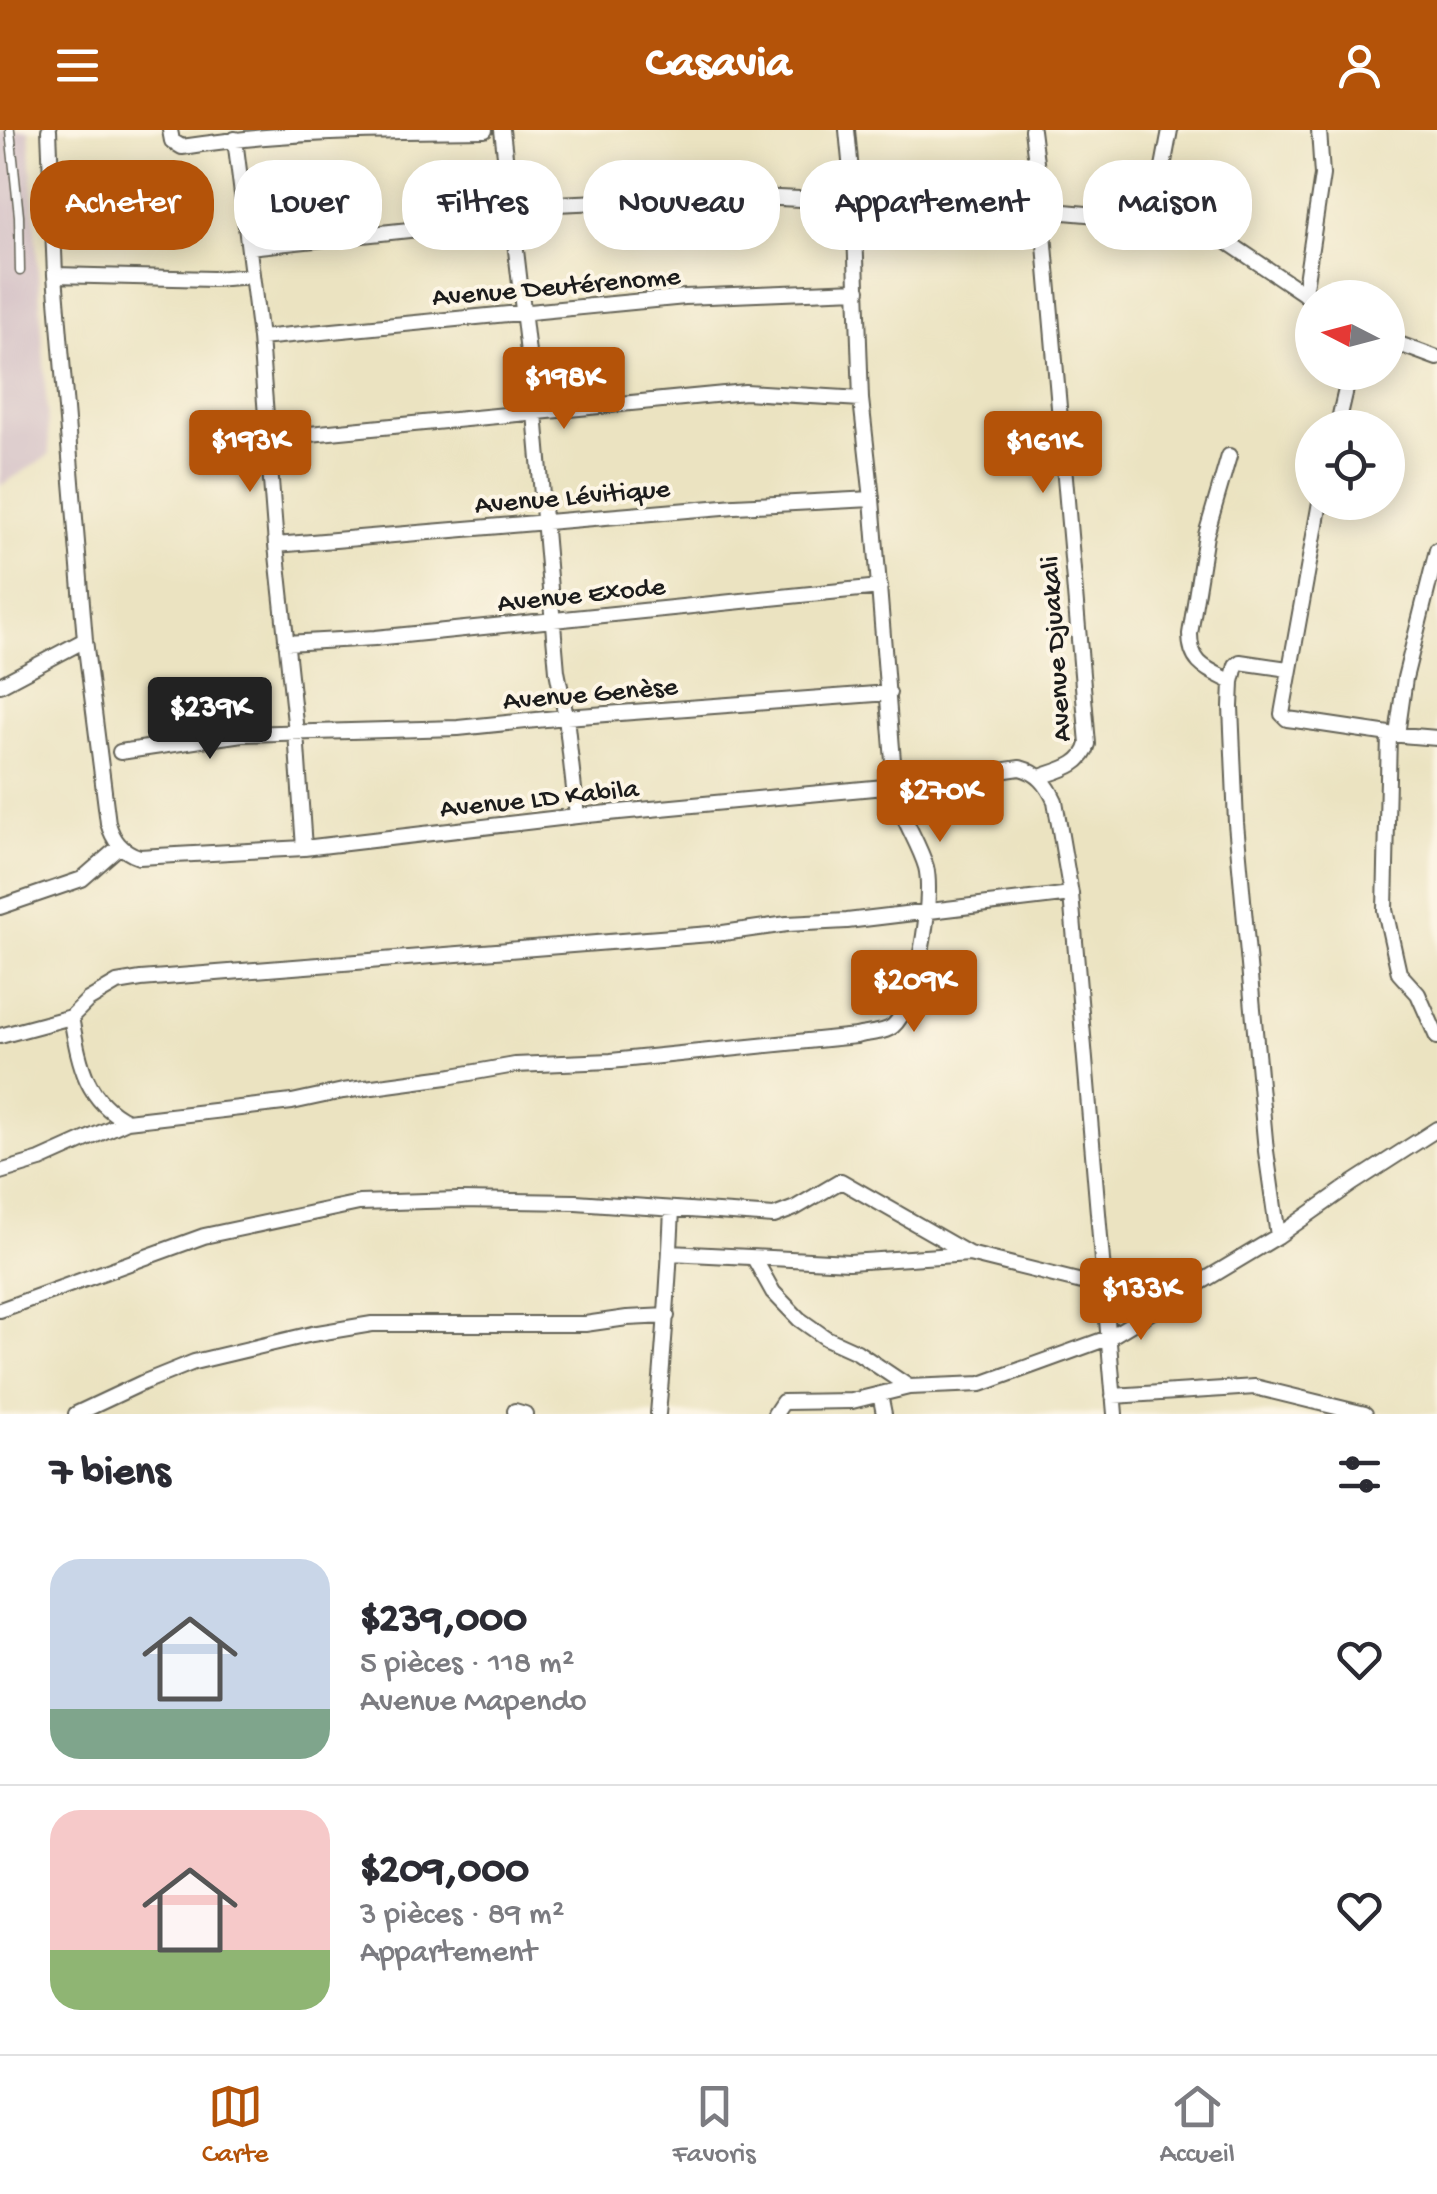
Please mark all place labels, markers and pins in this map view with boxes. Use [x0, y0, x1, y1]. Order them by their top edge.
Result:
pin: $198K [494, 347, 634, 432]
pin: $193K [180, 410, 320, 495]
pin: $161K [973, 411, 1113, 496]
pin: $239K [140, 677, 280, 762]
pin: $270K [870, 760, 1010, 845]
pin: $209K [844, 950, 984, 1035]
pin: $133K [1071, 1258, 1211, 1343]

